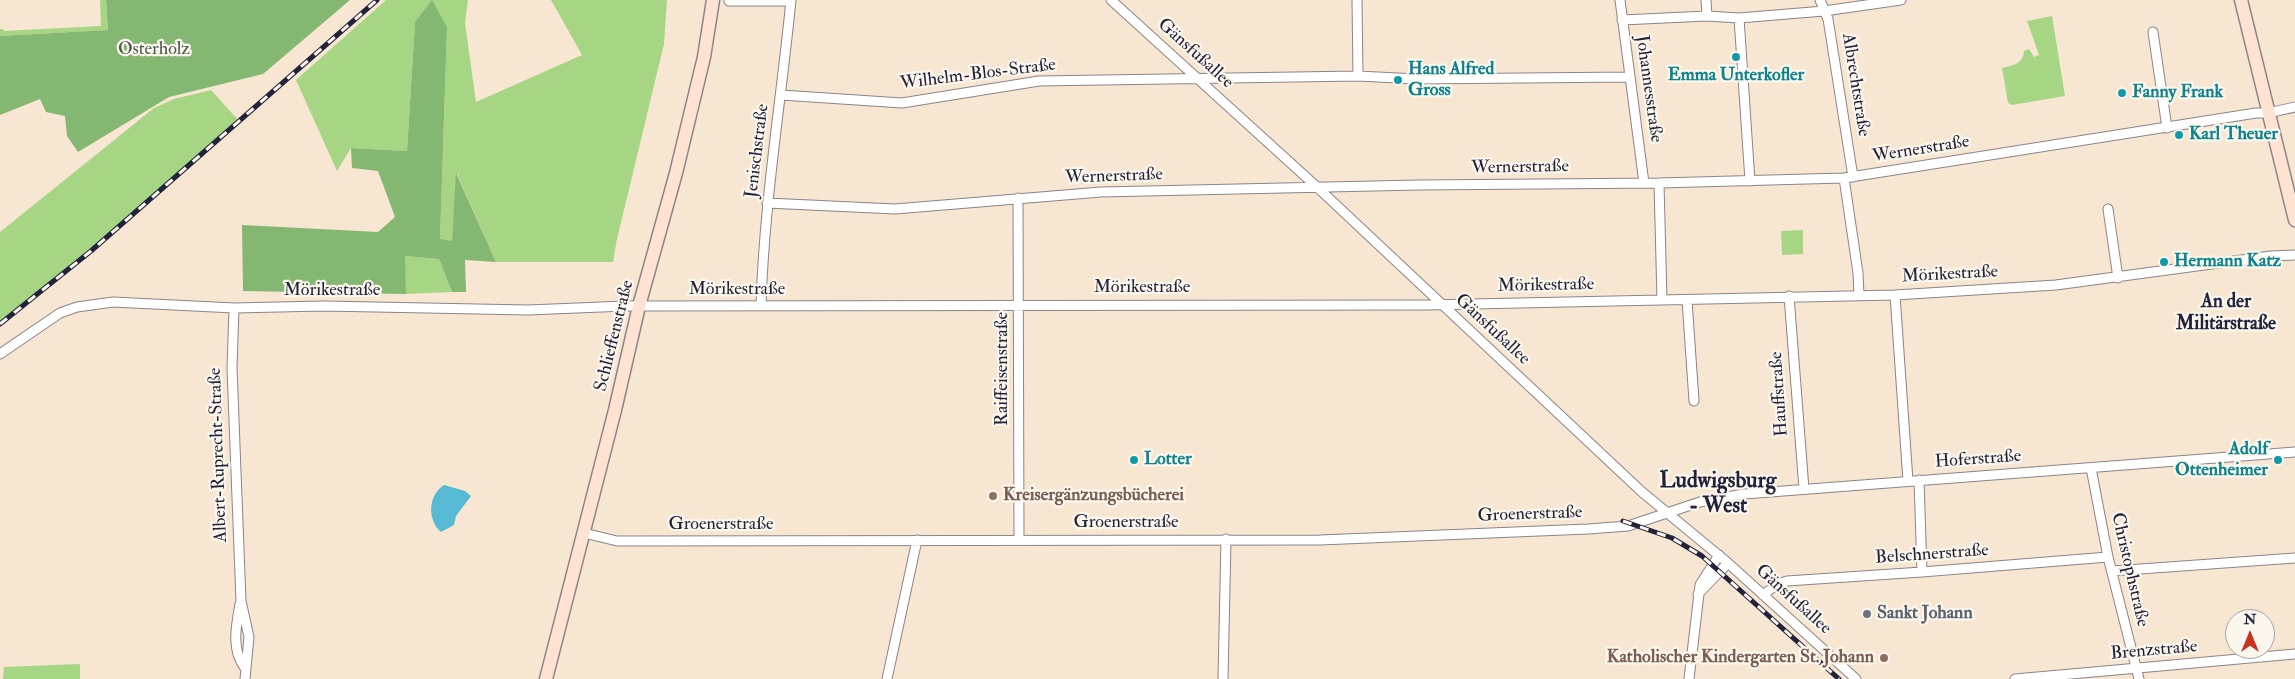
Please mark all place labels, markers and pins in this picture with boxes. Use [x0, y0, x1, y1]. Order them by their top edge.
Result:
marker: Emma Unterkofler [1730, 51, 1742, 63]
place label: Hans Alfred Gross [1408, 59, 1494, 102]
place label: Emma Unterkofler [1668, 65, 1804, 87]
marker: Hans Alfred Gross [1392, 74, 1404, 86]
place label: Fanny Frank [2132, 82, 2223, 104]
marker: Fanny Frank [2116, 87, 2128, 99]
place label: Karl Theuer [2189, 124, 2278, 146]
marker: Karl Theuer [2173, 129, 2185, 141]
place label: Hermann Katz [2174, 251, 2281, 273]
marker: Hermann Katz [2158, 256, 2170, 268]
place label: Adolf Ottenheimer [2175, 439, 2268, 482]
place label: Lotter [1144, 449, 1192, 471]
marker: Lotter [1128, 454, 1140, 466]
marker: Adolf Ottenheimer [2272, 454, 2284, 466]
place label: Kreisergänzungsbücherei [1003, 485, 1184, 507]
marker: Kreisergänzungsbücherei [987, 490, 999, 502]
place label: Sankt Johann [1877, 603, 1973, 625]
marker: Sankt Johann [1861, 608, 1873, 620]
place label: Katholischer Kindergarten St. Johann [1607, 647, 1874, 669]
marker: Katholischer Kindergarten St. Johann [1878, 652, 1890, 664]

